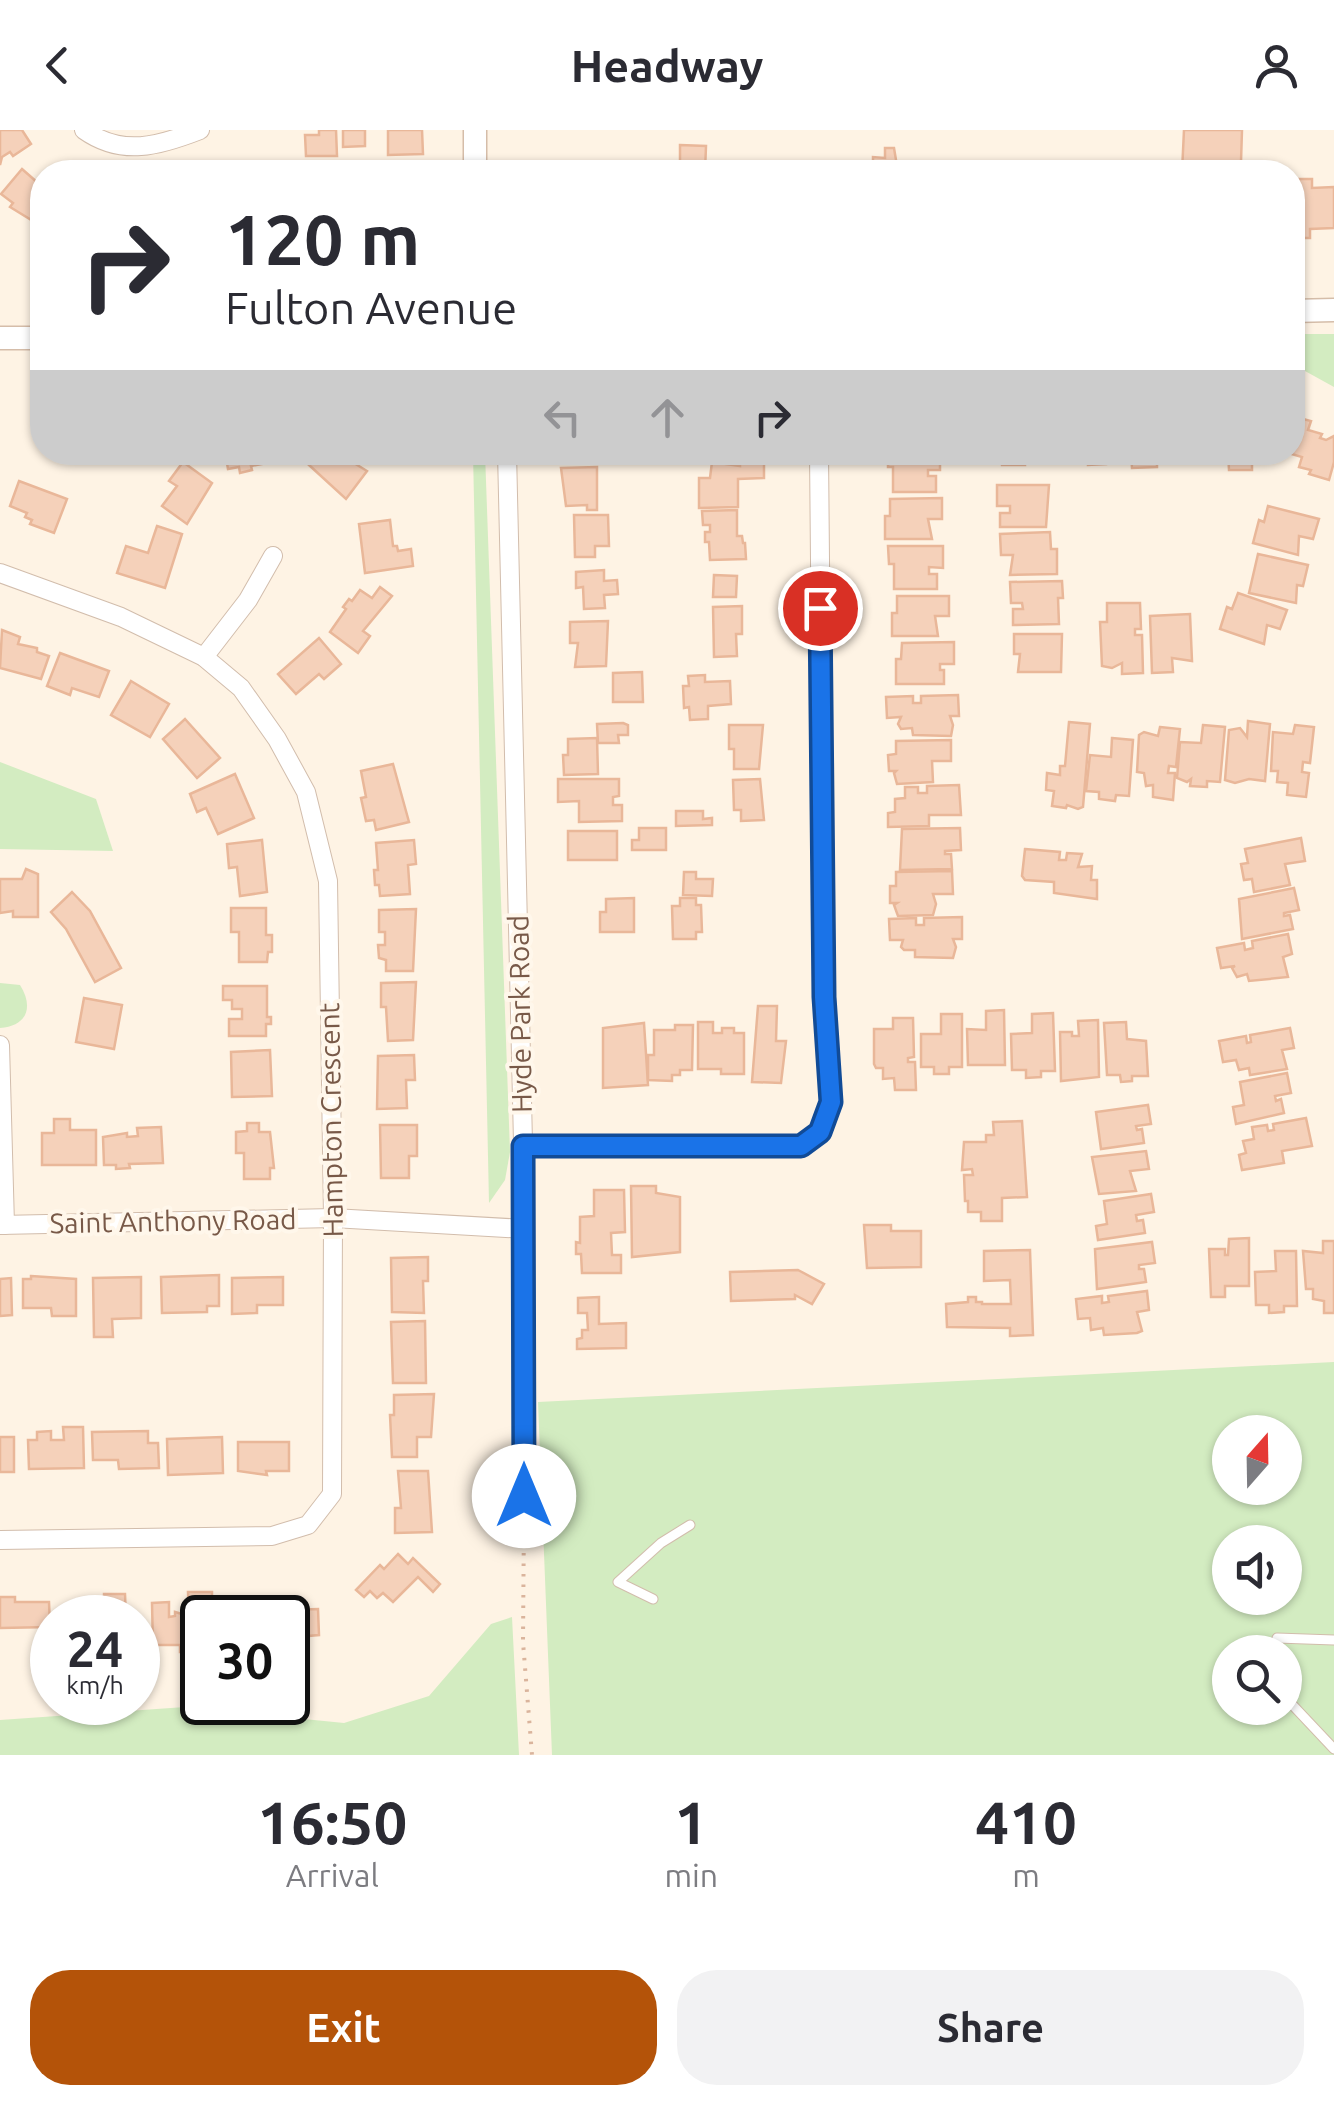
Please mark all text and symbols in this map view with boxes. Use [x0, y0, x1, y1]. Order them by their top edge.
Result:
icon: back [30, 38, 85, 93]
icon: person [1249, 38, 1304, 93]
text: Headway [571, 40, 763, 91]
icon: right [60, 200, 190, 330]
text: 120 m [225, 200, 420, 278]
text: Fulton Avenue [225, 282, 517, 333]
icon: left [535, 390, 590, 445]
icon: ahead [640, 390, 695, 445]
icon: right [745, 390, 800, 445]
pin [778, 566, 863, 651]
icon: arrive [793, 581, 848, 636]
street label: Hyde Park Road [502, 915, 537, 1113]
street label: Hampton Crescent [313, 1002, 348, 1238]
street label: Saint Anthony Road [49, 1203, 297, 1238]
north arrow [1212, 1415, 1302, 1505]
map controls [1212, 1415, 1302, 1725]
position arrow [472, 1444, 576, 1548]
button: sound [1212, 1525, 1302, 1615]
speed limit sign: 30 [180, 1595, 310, 1725]
text: 24 [67, 1620, 123, 1676]
button: search [1212, 1635, 1302, 1725]
text: km/h [66, 1671, 124, 1699]
text: 16:50 [257, 1788, 407, 1855]
text: 1 [674, 1788, 708, 1855]
text: 410 [975, 1788, 1077, 1855]
text: Arrival [286, 1857, 379, 1893]
text: min [664, 1857, 718, 1893]
text: m [1012, 1857, 1040, 1893]
button: Exit [30, 1970, 657, 2085]
button: Share [677, 1970, 1304, 2085]

